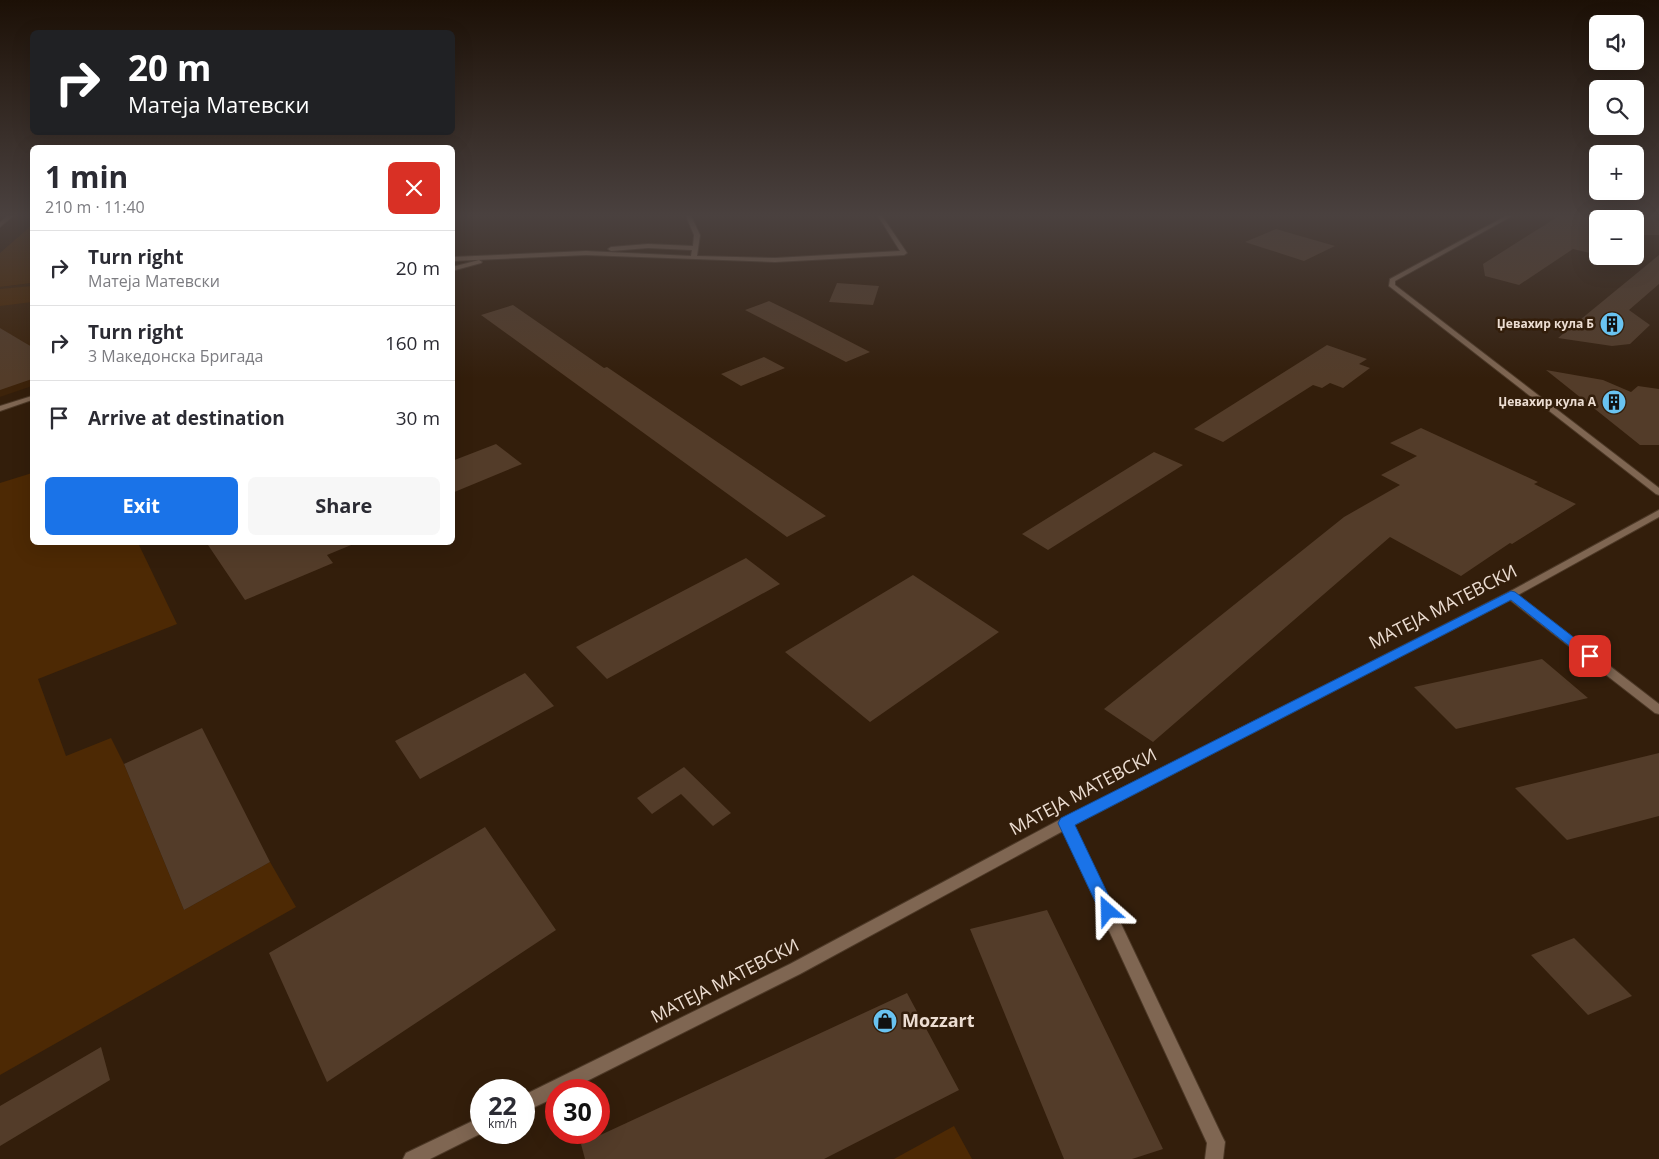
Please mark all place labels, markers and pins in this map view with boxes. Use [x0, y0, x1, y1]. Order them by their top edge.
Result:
building icon: Џевахир кула Б [1599, 311, 1625, 337]
place label: Џевахир кула Б [1497, 315, 1594, 332]
building icon: Џевахир кула А [1601, 389, 1627, 415]
place label: Џевахир кула А [1498, 393, 1597, 410]
pin [1569, 635, 1611, 677]
shop icon: Mozzart [872, 1008, 898, 1034]
place label: Mozzart [902, 1008, 975, 1032]

